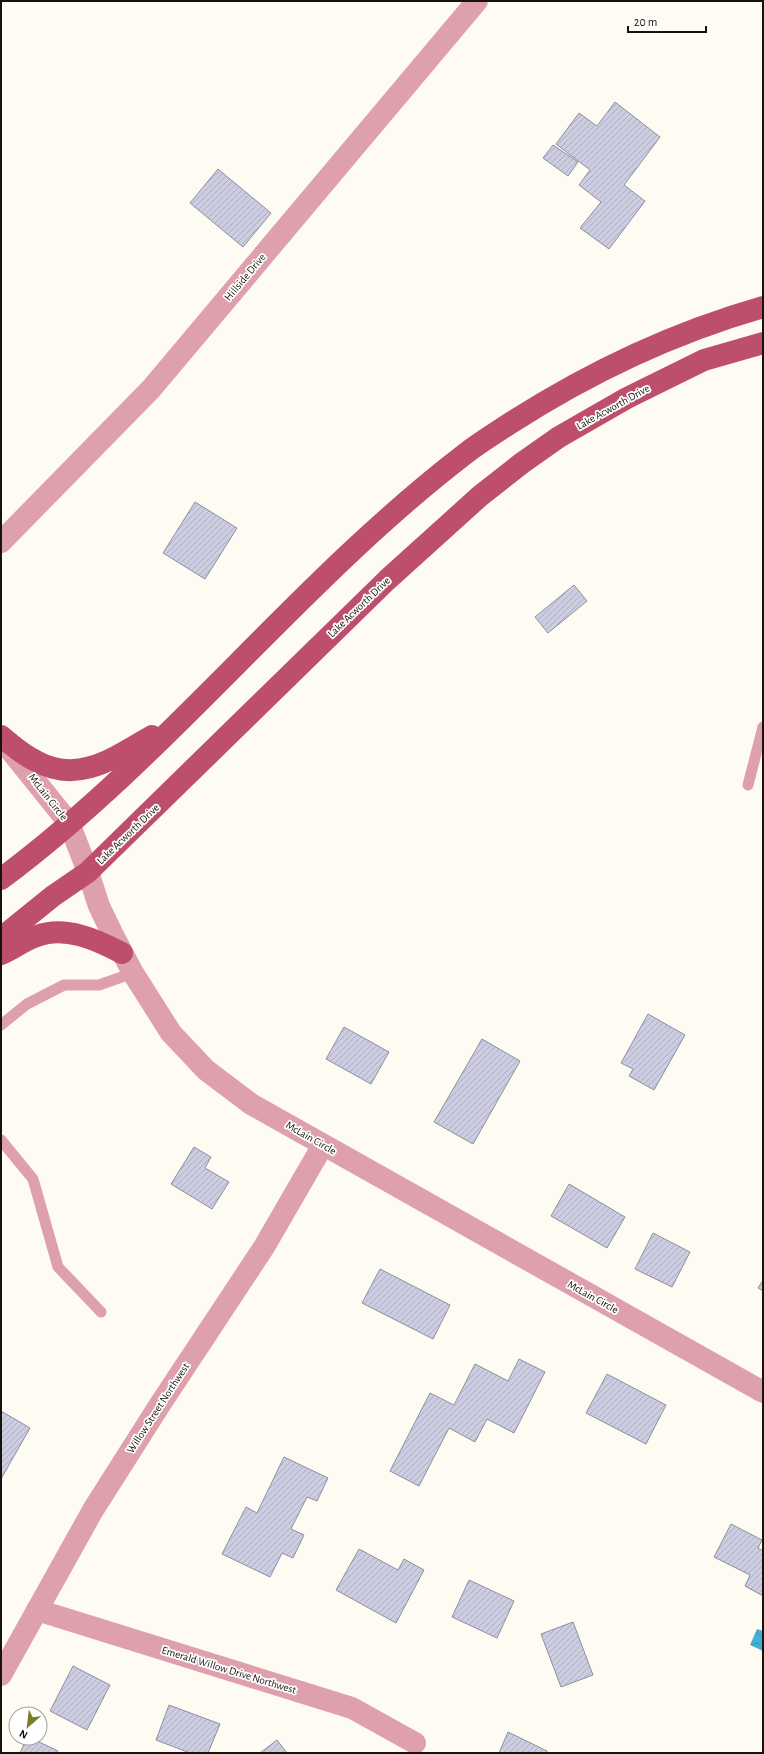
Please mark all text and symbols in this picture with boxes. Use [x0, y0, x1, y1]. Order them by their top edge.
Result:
scale bar [628, 8, 706, 34]
text: 20 m [634, 16, 657, 28]
street label: Hillside Drive [222, 251, 268, 303]
street label: Lake Acworth Drive [575, 382, 651, 432]
street label: Lake Acworth Drive [326, 575, 392, 639]
street label: McLain Circle [26, 772, 70, 822]
street label: Lake Acworth Drive [95, 802, 161, 866]
street label: McLain Circle [284, 1119, 338, 1157]
street label: McLain Circle [566, 1279, 620, 1315]
street label: Willow Street Northwest [125, 1360, 192, 1455]
street label: Emerald Willow Drive Northwest [160, 1644, 298, 1696]
north arrow [8, 1706, 48, 1746]
text: N [18, 1728, 30, 1741]

